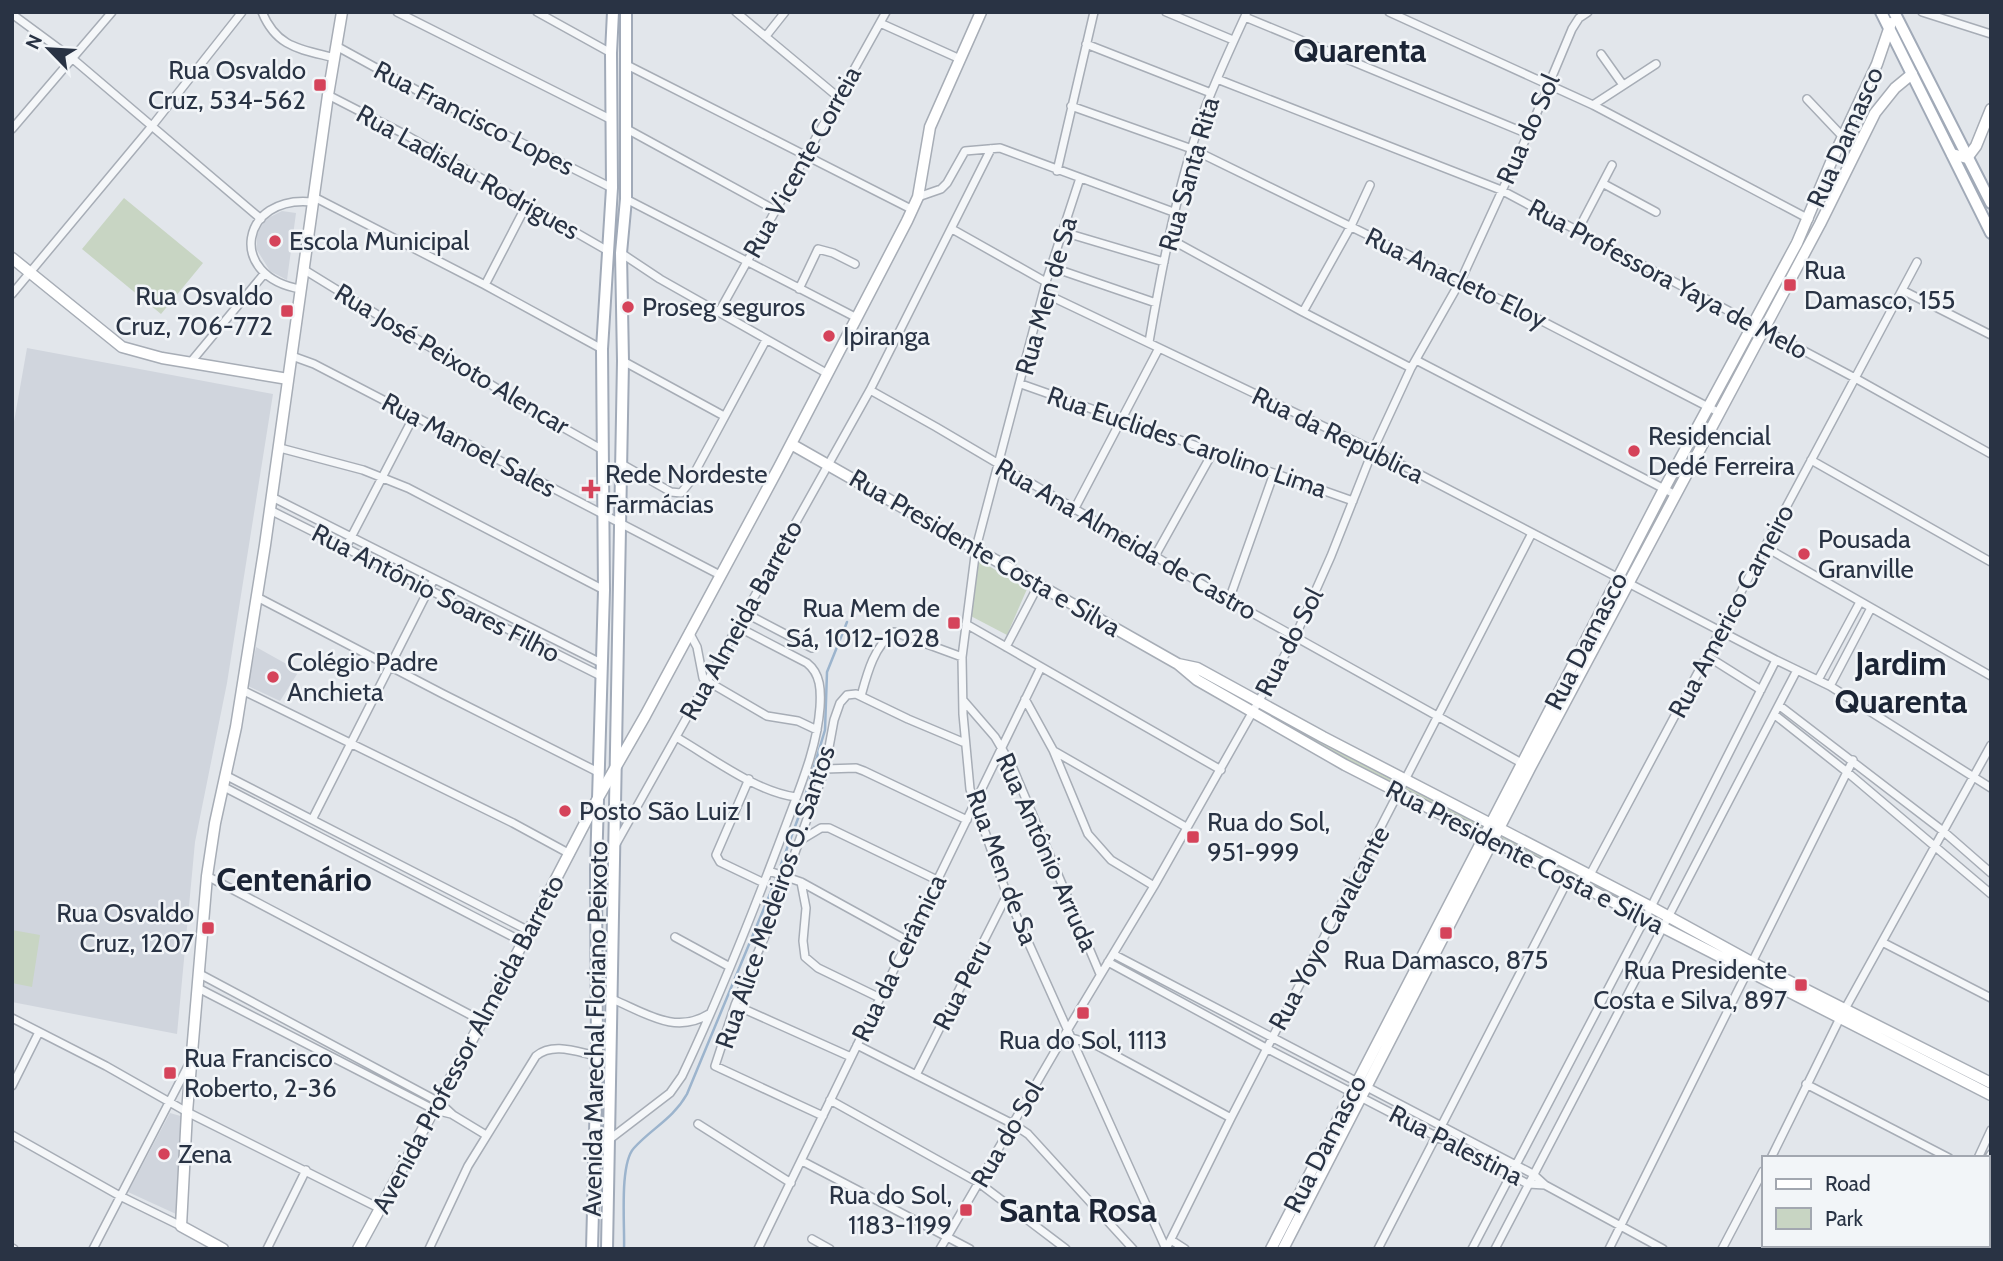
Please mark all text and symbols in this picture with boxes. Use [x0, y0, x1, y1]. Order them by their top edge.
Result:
north arrow [14, 14, 84, 84]
district label: Quarenta [1294, 30, 1427, 70]
text: N [21, 31, 47, 53]
place label: Rua Osvaldo Cruz, 534-562 [148, 54, 306, 116]
street label: Rua Francisco Lopes [369, 54, 580, 182]
street label: Rua Vicente Correia [736, 60, 868, 263]
street label: Rua Damasco [1800, 62, 1890, 212]
street label: Rua do Sol [1489, 69, 1567, 189]
marker: Rua Osvaldo Cruz, 534-562 [312, 77, 328, 93]
street label: Rua Santa Rita [1152, 93, 1226, 255]
street label: Rua Ladislau Rodrigues [351, 97, 585, 247]
street label: Rua Professora Yaya de Melo [1523, 192, 1813, 366]
street label: Rua Men de Sa [1008, 213, 1084, 379]
street label: Rua Anacleto Eloy [1360, 220, 1552, 336]
place label: Escola Municipal [289, 225, 469, 257]
marker: Escola Municipal [267, 233, 283, 249]
place label: Rua Damasco, 155 [1804, 254, 1955, 316]
street label: Rua José Peixoto Alencar [329, 276, 576, 442]
marker: Rua Damasco, 155 [1782, 277, 1798, 293]
place label: Rua Osvaldo Cruz, 706-772 [116, 280, 273, 342]
place label: Proseg seguros [642, 291, 806, 323]
marker: Proseg seguros [620, 299, 636, 315]
marker: Rua Osvaldo Cruz, 706-772 [279, 303, 295, 319]
place label: Ipiranga [843, 320, 930, 352]
marker: Ipiranga [821, 328, 837, 344]
street label: Rua Euclides Carolino Lima [1043, 379, 1331, 505]
street label: Rua da República [1247, 380, 1430, 491]
street label: Rua Manoel Sales [376, 386, 562, 504]
place label: Residencial Dedé Ferreira [1648, 420, 1795, 482]
marker: Residencial Dedé Ferreira [1626, 443, 1642, 459]
street label: Rua Ana Almeida de Castro [990, 451, 1262, 627]
place label: Rede Nordeste Farmácias [605, 458, 768, 520]
street label: Rua Presidente Costa e Silva [844, 462, 1127, 644]
marker: Rede Nordeste Farmácias [583, 481, 599, 497]
street label: Rua Americo Carneiro [1661, 499, 1801, 723]
street label: Rua Almeida Barreto [673, 514, 809, 726]
street label: Rua Antônio Soares Filho [307, 517, 565, 669]
place label: Pousada Granville [1818, 523, 1914, 585]
marker: Pousada Granville [1796, 546, 1812, 562]
street label: Rua Damasco [1538, 567, 1634, 715]
street label: Rua do Sol [1248, 582, 1330, 702]
place label: Rua Mem de Sá, 1012-1028 [786, 592, 940, 654]
marker: Rua Mem de Sá, 1012-1028 [946, 615, 962, 631]
district label: Jardim Quarenta [1835, 643, 1968, 721]
place label: Colégio Padre Anchieta [287, 646, 438, 708]
marker: Colégio Padre Anchieta [265, 669, 281, 685]
street label: Rua Alice Medeiros O. Santos [708, 741, 842, 1053]
street label: Rua Antônio Arruda [989, 748, 1105, 957]
street label: Rua Presidente Costa e Silva [1381, 773, 1670, 941]
street label: Rua Men de Sa [959, 785, 1045, 950]
place label: Posto São Luiz I [579, 795, 752, 827]
marker: Posto São Luiz I [557, 803, 573, 819]
place label: Rua do Sol, 951-999 [1207, 806, 1330, 868]
street label: Rua Yoyo Cavalcante [1262, 820, 1396, 1036]
marker: Rua do Sol, 951-999 [1185, 829, 1201, 845]
street label: Avenida Marechal Floriano Peixoto [576, 841, 614, 1217]
district label: Centenário [216, 859, 372, 899]
street label: Avenida Professor Almeida Barreto [365, 869, 571, 1219]
street label: Rua da Cerâmica [845, 869, 954, 1047]
place label: Rua Osvaldo Cruz, 1207 [56, 897, 194, 959]
marker: Rua Osvaldo Cruz, 1207 [200, 920, 216, 936]
marker: Rua Damasco, 875 [1438, 925, 1454, 941]
street label: Rua Peru [926, 935, 998, 1035]
place label: Rua Damasco, 875 [1344, 944, 1548, 976]
place label: Rua Presidente Costa e Silva, 897 [1593, 954, 1787, 1016]
marker: Rua Presidente Costa e Silva, 897 [1793, 977, 1809, 993]
marker: Rua do Sol, 1113 [1075, 1005, 1091, 1021]
place label: Rua do Sol, 1113 [999, 1024, 1167, 1056]
place label: Rua Francisco Roberto, 2-36 [184, 1042, 337, 1104]
marker: Rua Francisco Roberto, 2-36 [162, 1065, 178, 1081]
street label: Rua Damasco [1277, 1070, 1373, 1218]
street label: Rua do Sol [964, 1075, 1050, 1193]
street label: Rua Palestina [1384, 1098, 1529, 1193]
place label: Zena [178, 1138, 232, 1170]
marker: Zena [156, 1146, 172, 1162]
legend [1762, 1156, 1989, 1247]
text: Road [1825, 1171, 1871, 1196]
place label: Rua do Sol, 1183-1199 [829, 1179, 952, 1241]
district label: Santa Rosa [999, 1190, 1158, 1230]
marker: Rua do Sol, 1183-1199 [958, 1202, 974, 1218]
text: Park [1825, 1206, 1863, 1231]

